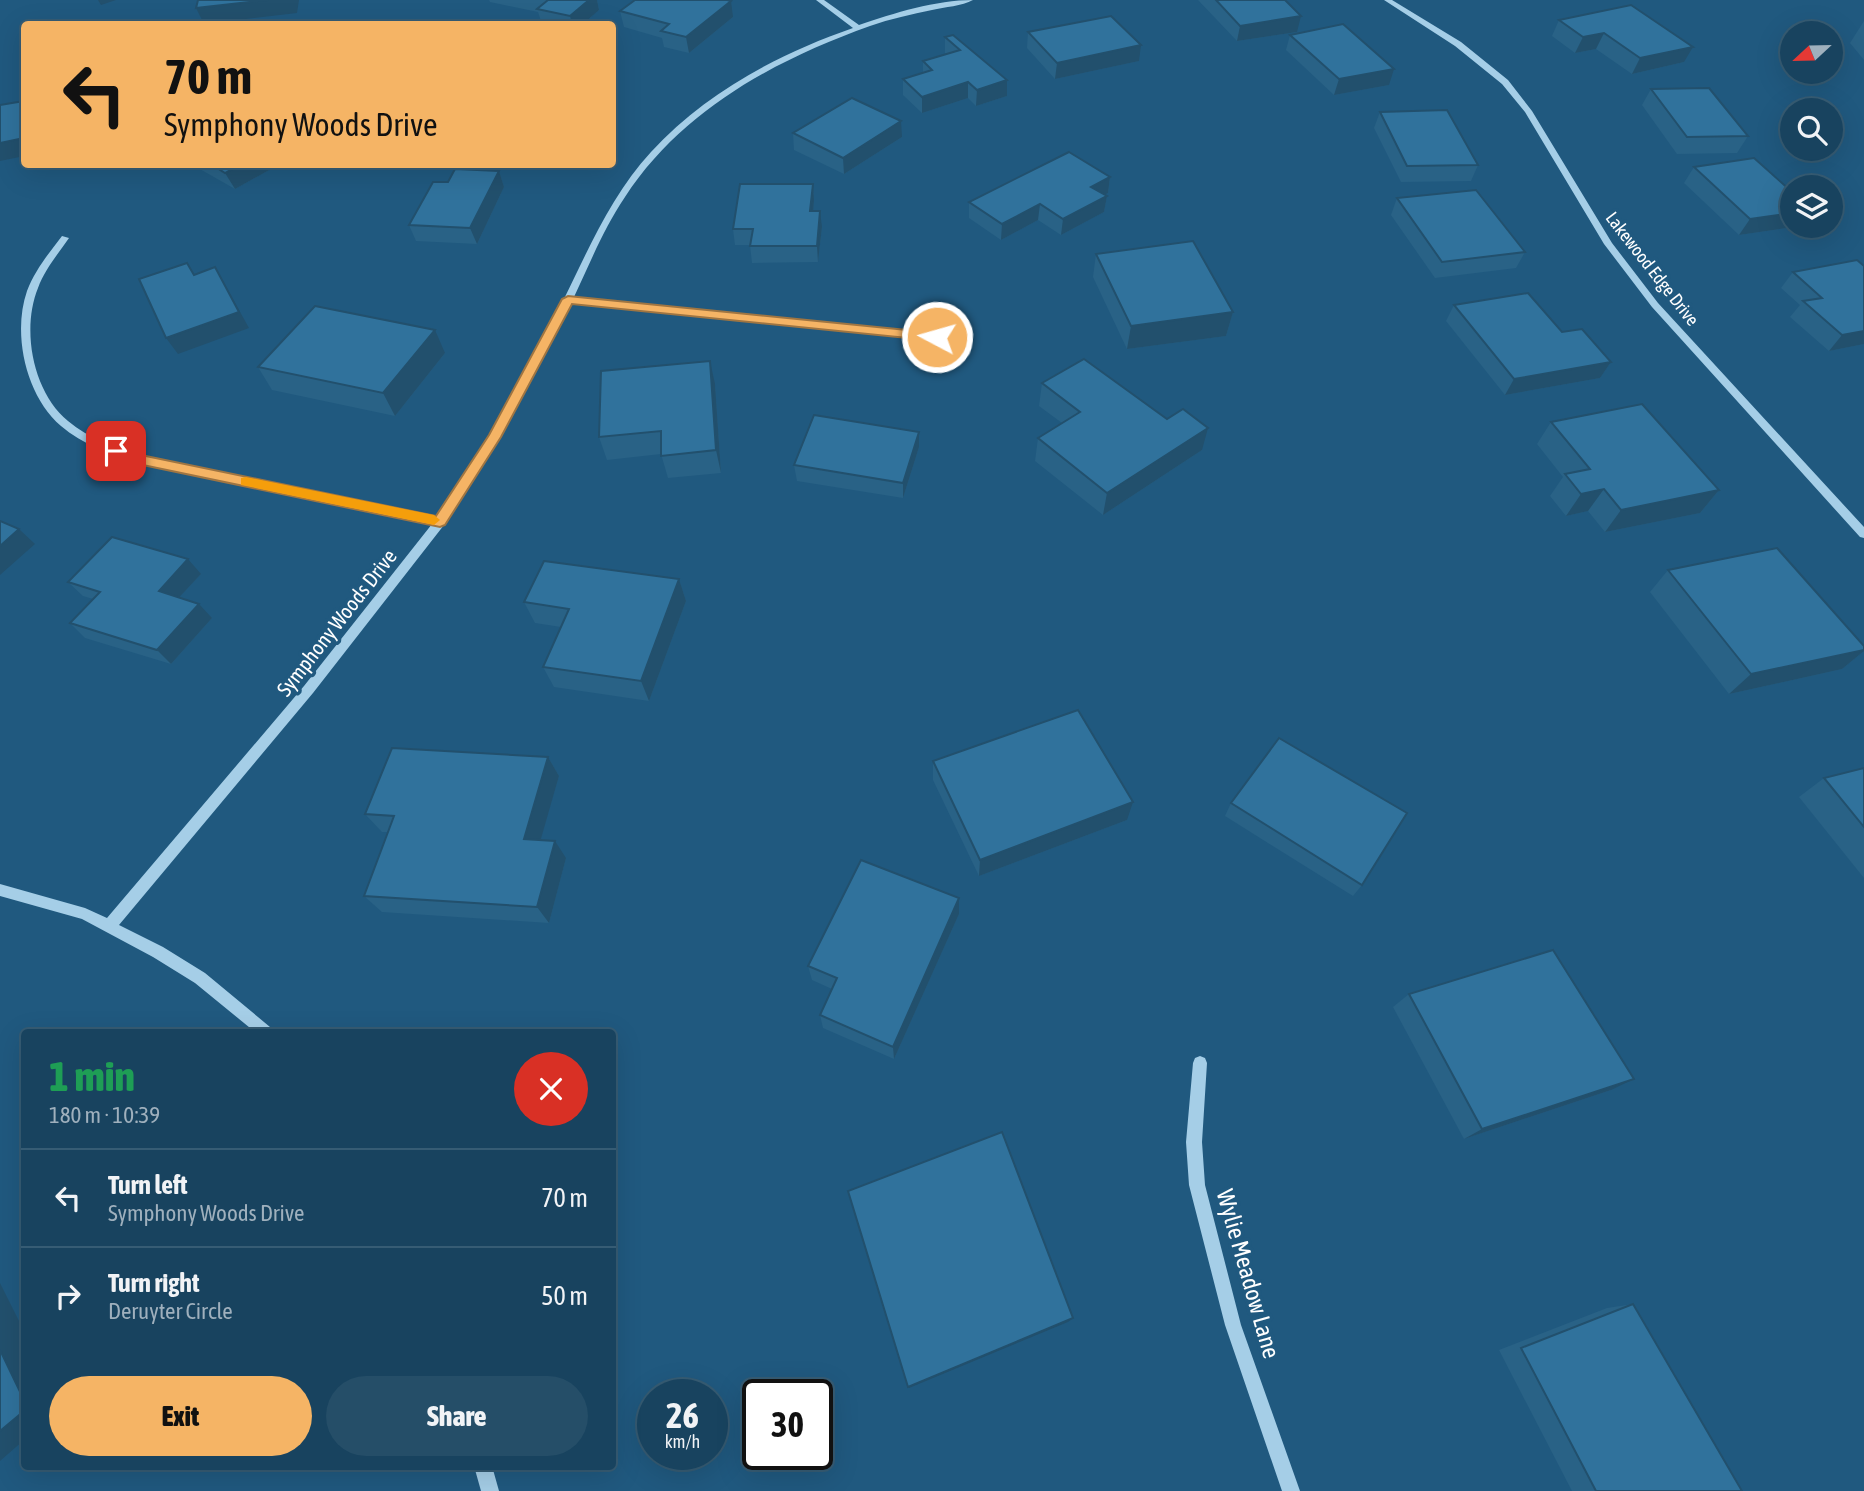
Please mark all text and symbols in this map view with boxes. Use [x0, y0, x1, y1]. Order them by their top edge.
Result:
north arrow [1780, 21, 1843, 84]
map controls [1780, 21, 1843, 238]
text: 70 m [164, 48, 252, 104]
icon: left [49, 49, 140, 140]
button: search [1780, 98, 1843, 161]
text: Symphony Woods Drive [164, 106, 437, 143]
button: layers [1780, 175, 1843, 238]
street label: Lakewood Edge Drive [1601, 208, 1703, 330]
position arrow [900, 300, 974, 374]
pin [86, 421, 146, 481]
icon: arrive [97, 432, 135, 470]
street label: Symphony Woods Drive [272, 544, 401, 700]
text: 1 min [49, 1052, 135, 1100]
button: close [514, 1052, 588, 1126]
text: 180 m · 10:39 [49, 1102, 160, 1128]
text: Turn left [108, 1170, 188, 1200]
icon: left [49, 1179, 87, 1217]
text: 70 m [541, 1183, 588, 1213]
street label: Wylie Meadow Lane [1211, 1186, 1286, 1361]
text: Symphony Woods Drive [108, 1200, 305, 1226]
text: Turn right [108, 1268, 199, 1298]
icon: right [49, 1277, 87, 1315]
text: 50 m [541, 1281, 588, 1311]
text: Deruyter Circle [108, 1298, 233, 1324]
button: Exit [49, 1376, 312, 1456]
button: Share [326, 1376, 588, 1456]
speed limit sign: 30 [742, 1379, 833, 1470]
text: 26 [666, 1395, 699, 1435]
text: km/h [665, 1431, 700, 1452]

